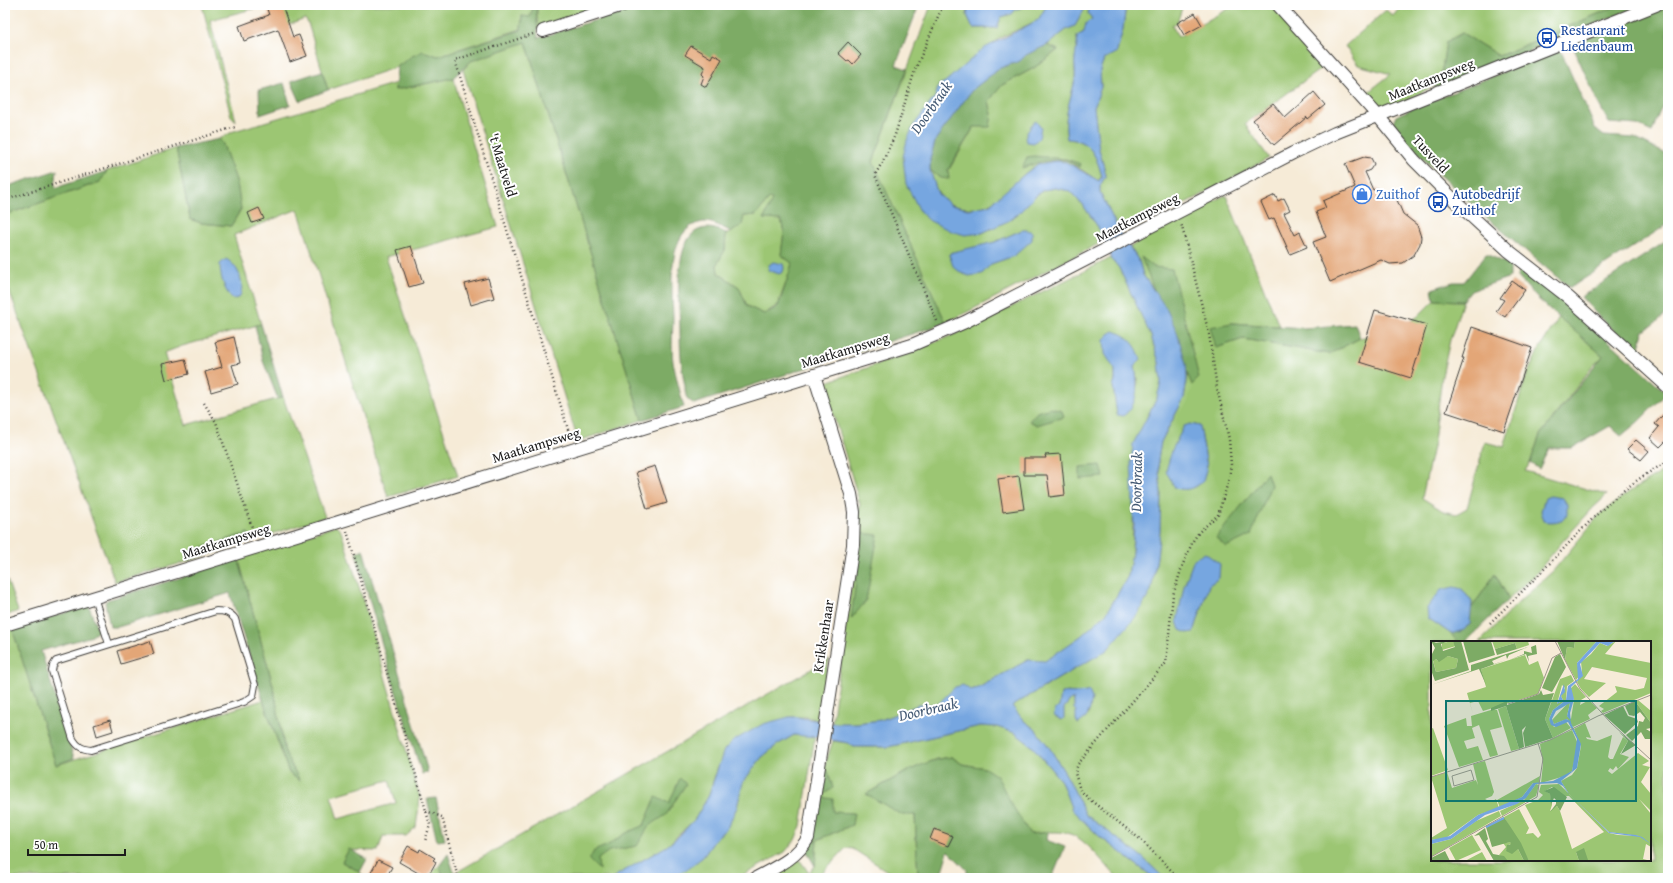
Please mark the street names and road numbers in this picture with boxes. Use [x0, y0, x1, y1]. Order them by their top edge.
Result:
street label: Maatkampsweg [1385, 53, 1477, 105]
street label: 't Maatveld [484, 131, 522, 200]
street label: Tusveld [1408, 131, 1454, 178]
street label: Maatkampsweg [1092, 187, 1182, 247]
street label: Maatkampsweg [799, 327, 892, 373]
street label: Maatkampsweg [490, 422, 583, 468]
street label: Maatkampsweg [180, 518, 273, 564]
street label: Krikkenhaar [807, 598, 839, 674]

